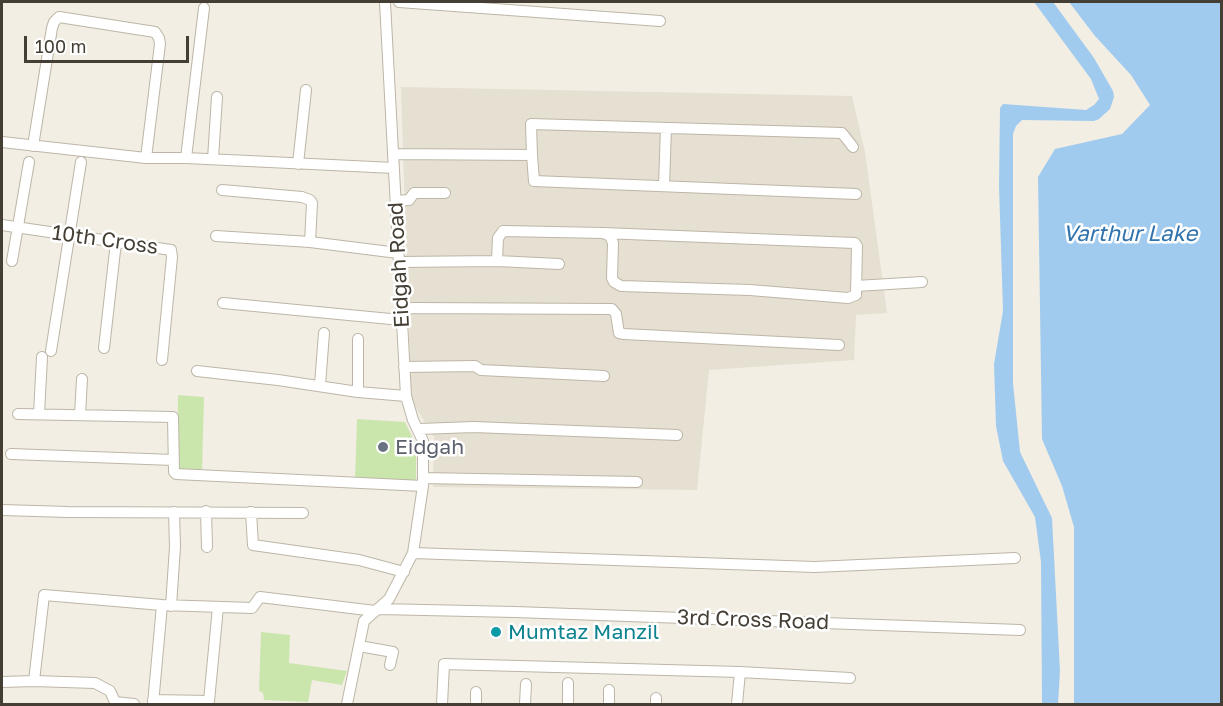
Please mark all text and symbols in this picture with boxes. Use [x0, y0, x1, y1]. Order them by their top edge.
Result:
scale bar [27, 24, 192, 62]
text: 100 m [35, 35, 86, 57]
street label: Eidgah Road [383, 202, 415, 328]
street label: 10th Cross [50, 220, 160, 260]
water label: Varthur Lake [1063, 221, 1197, 247]
place label: Eidgah [395, 434, 464, 460]
marker: Eidgah [376, 440, 390, 454]
street label: 3rd Cross Road [676, 605, 830, 635]
place label: Mumtaz Manzil [508, 619, 659, 645]
marker: Mumtaz Manzil [489, 625, 503, 639]

